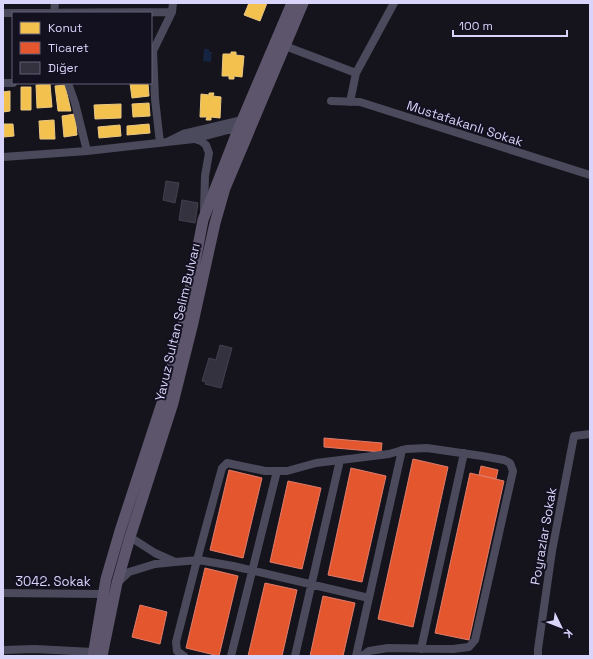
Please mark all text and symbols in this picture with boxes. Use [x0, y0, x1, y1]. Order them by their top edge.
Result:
legend [12, 12, 152, 84]
scale bar [453, 12, 567, 38]
text: 100 m [459, 18, 493, 34]
text: Konut [48, 20, 83, 36]
text: Ticaret [48, 40, 89, 56]
text: Diğer [48, 60, 79, 76]
street label: Mustafakanlı Sokak [405, 97, 525, 150]
street label: Yavuz Sultan Selim Bulvarı [151, 241, 204, 403]
street label: Poyrazlar Sokak [527, 486, 560, 586]
street label: 3042. Sokak [15, 573, 91, 590]
north arrow [541, 607, 581, 647]
text: K [561, 627, 576, 641]

